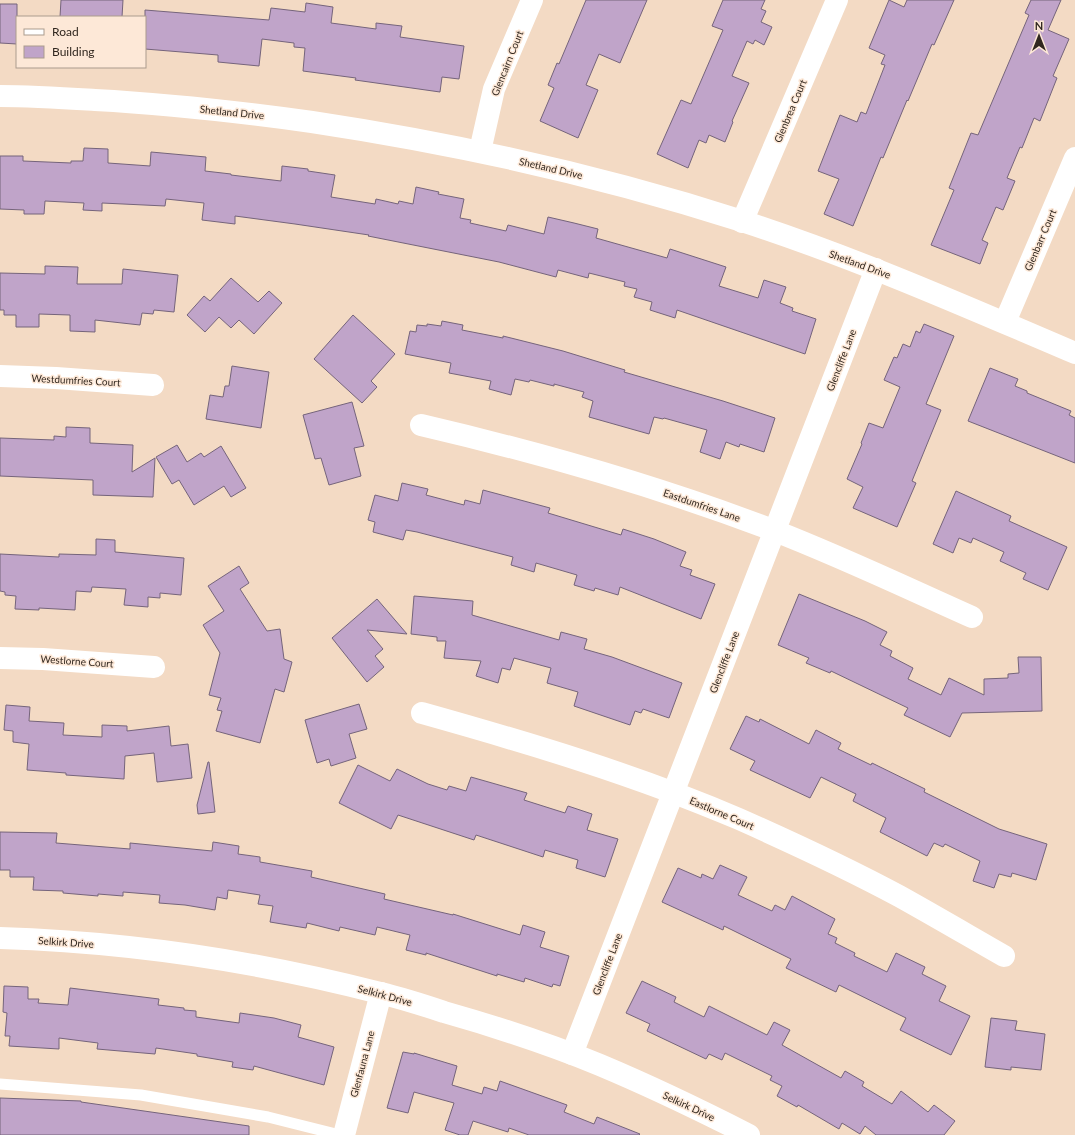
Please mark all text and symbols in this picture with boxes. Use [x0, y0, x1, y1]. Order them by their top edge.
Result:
legend [16, 16, 146, 68]
north arrow [1019, 16, 1059, 56]
text: N [1035, 19, 1043, 32]
text: Road [52, 24, 79, 39]
street label: Glencairn Court [488, 28, 526, 97]
text: Building [52, 44, 95, 59]
street label: Glenbrea Court [771, 77, 809, 144]
street label: Shetland Drive [199, 103, 265, 121]
street label: Shetland Drive [518, 155, 584, 181]
street label: Glenbarr Court [1022, 207, 1059, 273]
street label: Shetland Drive [828, 247, 892, 281]
street label: Glencliffe Lane [824, 327, 858, 393]
street label: Westdumfries Court [31, 372, 121, 388]
street label: Eastdumfries Lane [662, 486, 742, 524]
street label: Glencliffe Lane [707, 629, 741, 695]
street label: Westlorne Court [40, 652, 114, 670]
street label: Eastlorne Court [688, 794, 756, 832]
street label: Glencliffe Lane [590, 931, 624, 997]
street label: Selkirk Drive [38, 934, 94, 950]
street label: Selkirk Drive [357, 982, 413, 1008]
street label: Glenfauna Lane [347, 1029, 377, 1099]
street label: Selkirk Drive [661, 1089, 717, 1123]

